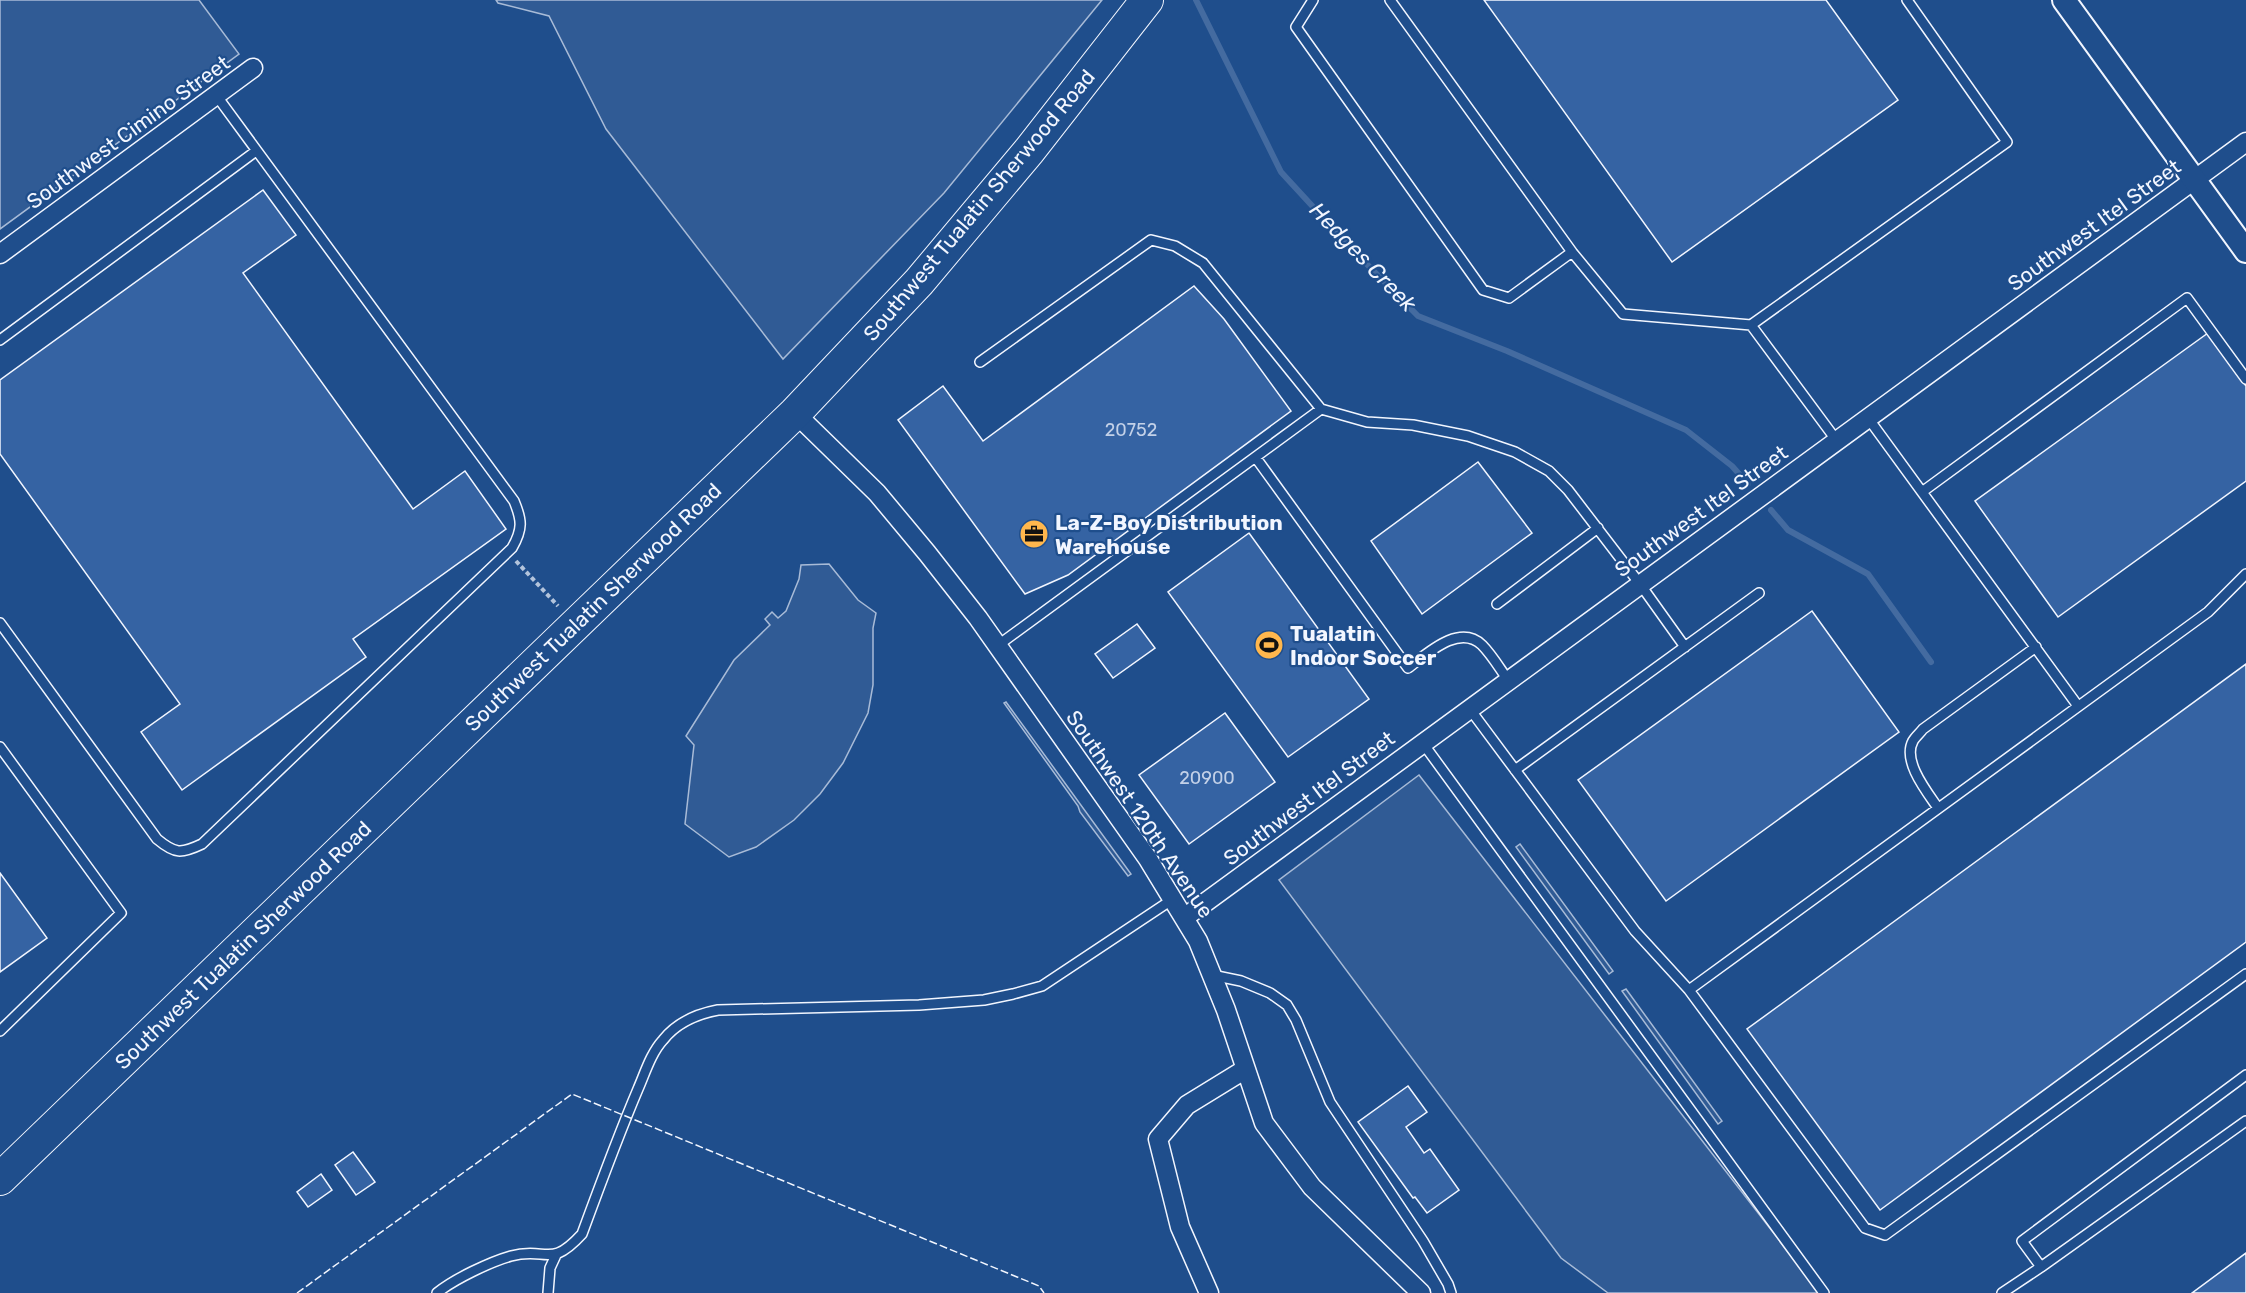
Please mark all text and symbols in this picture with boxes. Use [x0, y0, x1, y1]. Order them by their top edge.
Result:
street label: Southwest Cimino Street [22, 50, 234, 214]
street label: Southwest Tualatin Sherwood Road [858, 64, 1100, 346]
street label: Southwest Itel Street [2003, 154, 2185, 296]
water label: Hedges Creek [1304, 197, 1422, 318]
house number: 20752 [1105, 419, 1157, 441]
street label: Southwest Itel Street [1610, 440, 1792, 582]
street label: Southwest Tualatin Sherwood Road [460, 478, 726, 736]
place label: La-Z-Boy Distribution Warehouse [1055, 510, 1283, 559]
office icon: La-Z-Boy Distribution Warehouse [1018, 518, 1050, 550]
place label: Tualatin Indoor Soccer [1290, 621, 1437, 670]
sports icon: Tualatin Indoor Soccer [1253, 629, 1285, 661]
street label: Southwest 120th Avenue [1061, 706, 1219, 922]
street label: Southwest Itel Street [1219, 726, 1399, 870]
house number: 20900 [1179, 767, 1235, 789]
street label: Southwest Tualatin Sherwood Road [110, 816, 376, 1074]

